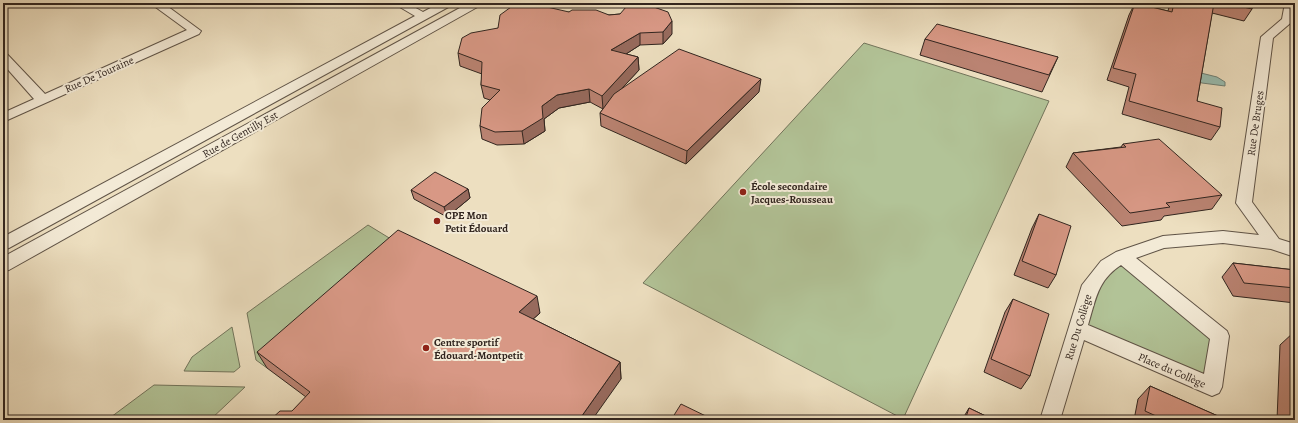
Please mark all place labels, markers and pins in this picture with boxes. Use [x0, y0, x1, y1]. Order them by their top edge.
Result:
place label: École secondaire Jacques-Rousseau [751, 179, 834, 207]
marker: École secondaire Jacques-Rousseau [738, 187, 748, 197]
place label: CPE Mon Petit Édouard [445, 208, 508, 236]
marker: CPE Mon Petit Édouard [432, 216, 442, 226]
place label: Centre sportif Édouard-Montpetit [434, 335, 524, 363]
marker: Centre sportif Édouard-Montpetit [421, 343, 431, 353]

